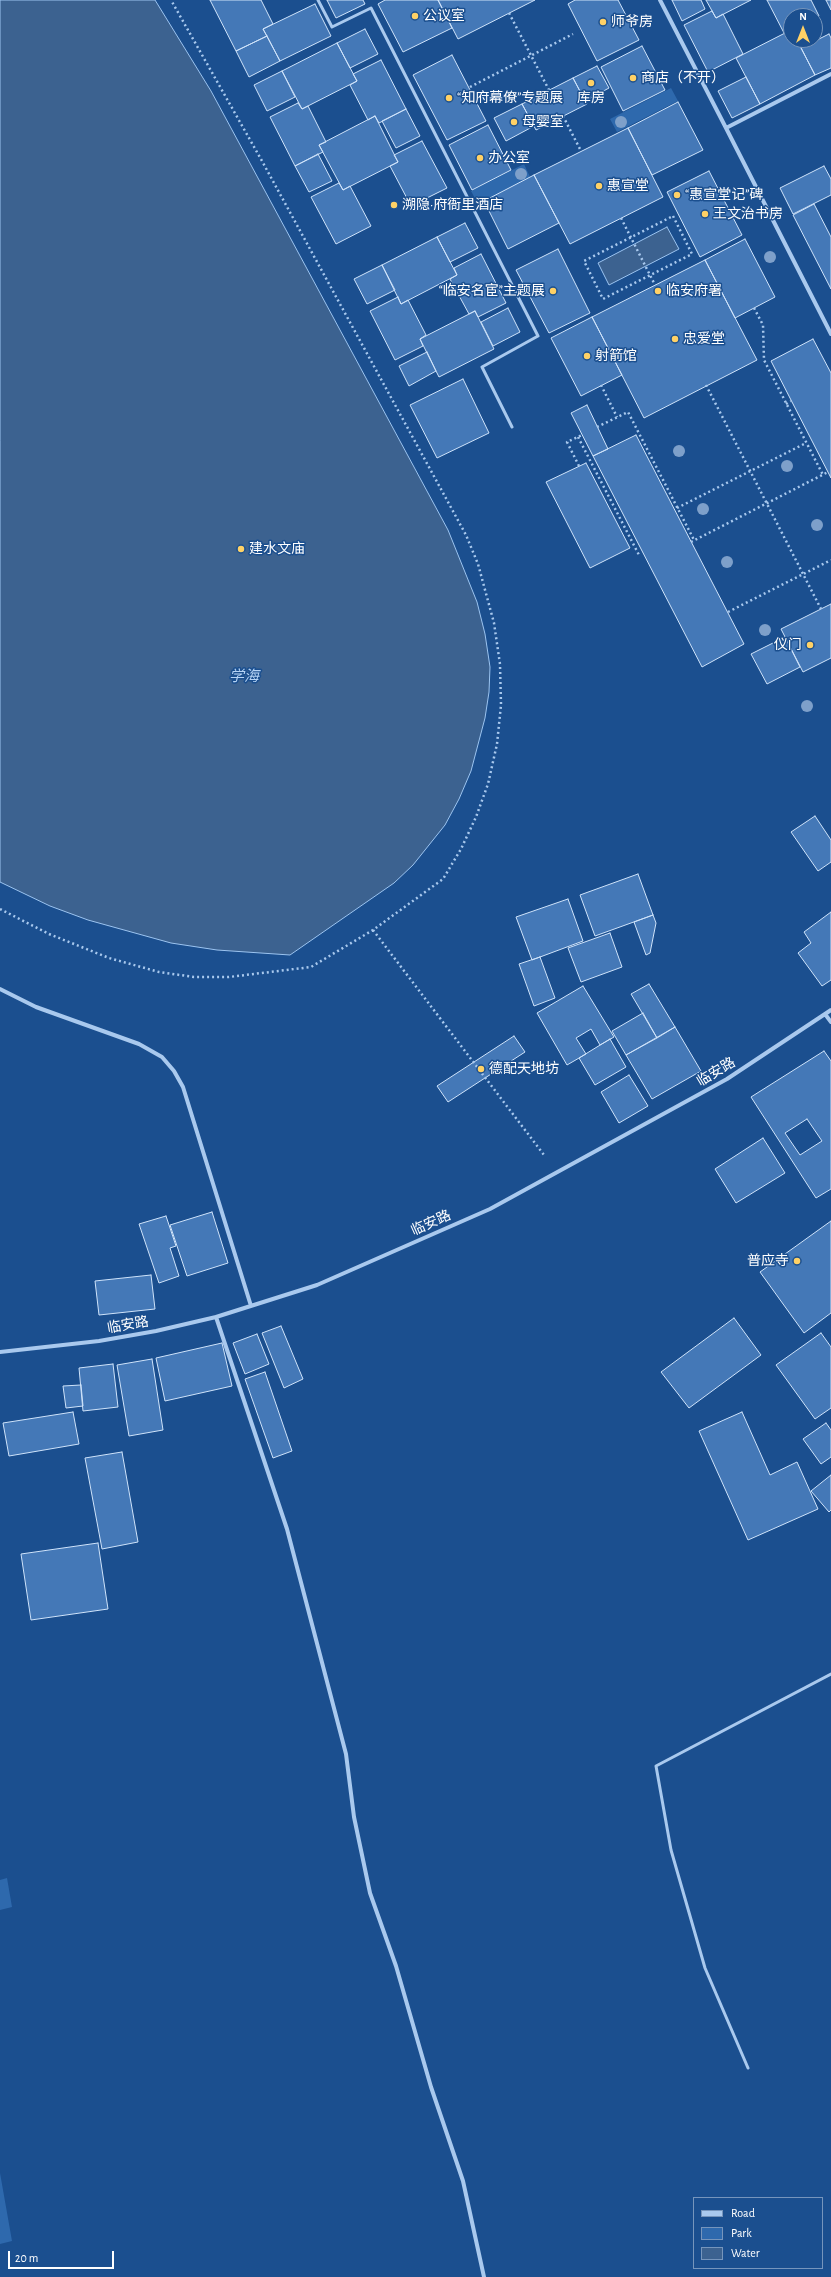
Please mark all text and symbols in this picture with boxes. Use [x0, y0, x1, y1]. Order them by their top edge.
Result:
place label: 公议室 [423, 8, 465, 24]
north arrow [783, 8, 823, 48]
marker: 公议室 [410, 11, 420, 21]
text: N [799, 11, 807, 22]
place label: 师爷房 [611, 14, 653, 30]
marker: 师爷房 [598, 17, 608, 27]
place label: 商店（不开） [641, 70, 725, 86]
marker: 商店（不开） [628, 73, 638, 83]
marker: 库房 [586, 78, 596, 88]
place label: “知府幕僚”专题展 [457, 90, 563, 106]
place label: 库房 [577, 90, 605, 106]
marker: “知府幕僚”专题展 [444, 93, 454, 103]
place label: 母婴室 [522, 114, 564, 130]
marker: 母婴室 [509, 117, 519, 127]
place label: 办公室 [488, 150, 530, 166]
marker: 办公室 [475, 153, 485, 163]
place label: 惠宣堂 [607, 178, 649, 194]
marker: 惠宣堂 [594, 181, 604, 191]
place label: “惠宣堂记”碑 [685, 187, 763, 203]
marker: “惠宣堂记”碑 [672, 190, 682, 200]
place label: 溯隐·府衙里酒店 [402, 197, 503, 213]
marker: 溯隐·府衙里酒店 [389, 200, 399, 210]
place label: 王文治书房 [713, 206, 783, 222]
marker: 王文治书房 [700, 209, 710, 219]
place label: “临安名宦”主题展 [439, 283, 545, 299]
place label: 临安府署 [666, 283, 722, 299]
marker: “临安名宦”主题展 [548, 286, 558, 296]
marker: 临安府署 [653, 286, 663, 296]
place label: 忠爱堂 [683, 331, 725, 347]
marker: 忠爱堂 [670, 334, 680, 344]
place label: 射箭馆 [595, 348, 637, 364]
marker: 射箭馆 [582, 351, 592, 361]
place label: 建水文庙 [249, 541, 305, 557]
marker: 建水文庙 [236, 544, 246, 554]
place label: 仪门 [774, 637, 802, 653]
marker: 仪门 [805, 640, 815, 650]
water label: 学海 [229, 667, 259, 685]
street label: 临安路 [694, 1054, 738, 1090]
place label: 德配天地坊 [489, 1061, 559, 1077]
marker: 德配天地坊 [476, 1064, 486, 1074]
street label: 临安路 [408, 1207, 454, 1239]
place label: 普应寺 [747, 1253, 789, 1269]
marker: 普应寺 [792, 1256, 802, 1266]
street label: 临安路 [106, 1313, 150, 1337]
legend [693, 2197, 823, 2269]
text: Road [731, 2207, 755, 2219]
text: Park [731, 2227, 752, 2239]
scale bar [10, 2243, 116, 2269]
text: Water [731, 2247, 760, 2259]
text: 20 m [15, 2252, 38, 2264]

